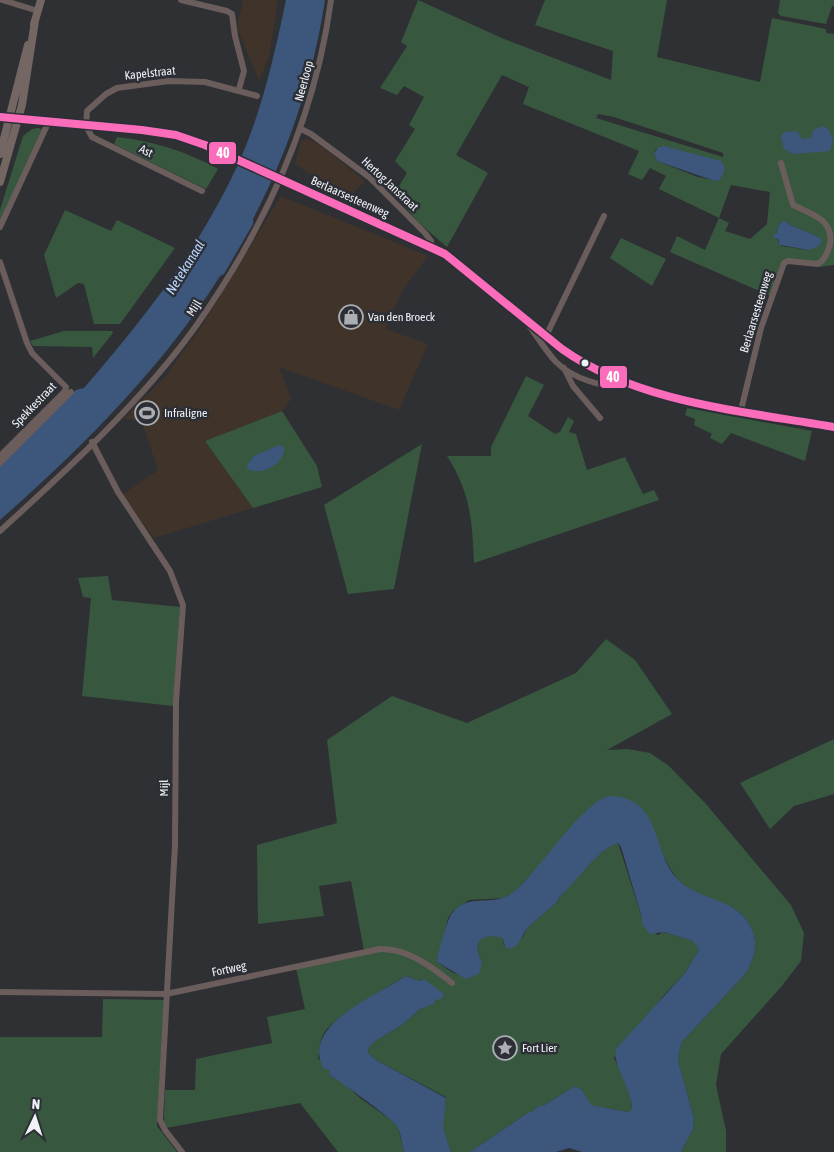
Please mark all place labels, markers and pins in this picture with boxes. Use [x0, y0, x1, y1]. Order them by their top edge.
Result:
shop icon: Van den Broeck [338, 304, 364, 330]
place label: Van den Broeck [368, 310, 436, 324]
unlabelled marker [580, 358, 590, 368]
sports icon: Infraligne [134, 400, 160, 426]
place label: Infraligne [164, 406, 207, 420]
place icon: Fort Lier [492, 1035, 518, 1061]
place label: Fort Lier [522, 1041, 558, 1055]

